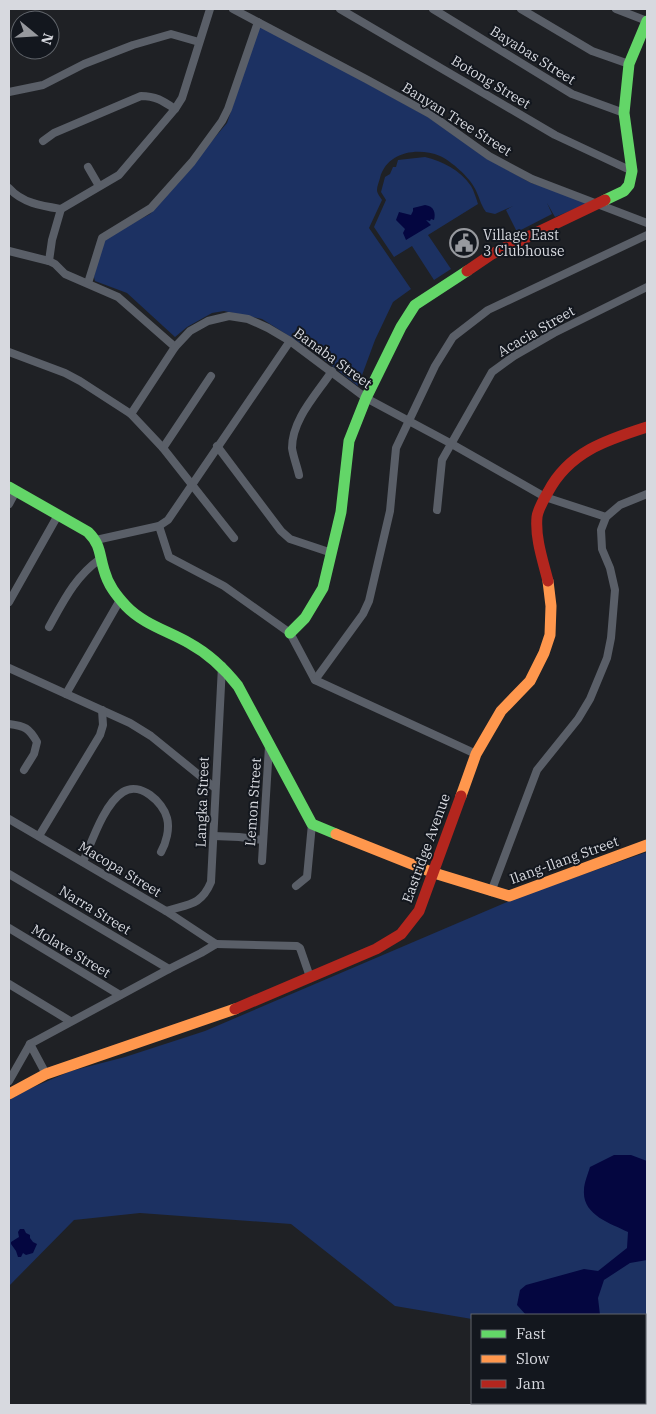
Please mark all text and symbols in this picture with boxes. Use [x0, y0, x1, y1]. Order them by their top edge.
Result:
north arrow [10, 10, 60, 60]
street label: Bayabas Street [487, 22, 579, 88]
text: N [37, 31, 58, 47]
street label: Botong Street [448, 51, 534, 113]
street label: Banyan Tree Street [399, 78, 515, 160]
place label: Village East 3 Clubhouse [483, 226, 565, 260]
public building icon: Village East 3 Clubhouse [449, 228, 479, 258]
street label: Acacia Street [494, 302, 578, 360]
street label: Banaba Street [290, 324, 376, 392]
street label: Langka Street [191, 756, 213, 848]
street label: Lemon Street [241, 757, 265, 847]
street label: Eastridge Avenue [398, 791, 454, 905]
street label: Ilang-Ilang Street [507, 832, 621, 888]
street label: Macopa Street [75, 837, 165, 901]
street label: Narra Street [56, 881, 134, 939]
street label: Molave Street [28, 920, 114, 982]
legend [471, 1314, 646, 1404]
text: Fast [516, 1324, 546, 1343]
text: Slow [516, 1349, 550, 1368]
text: Jam [516, 1374, 545, 1393]

